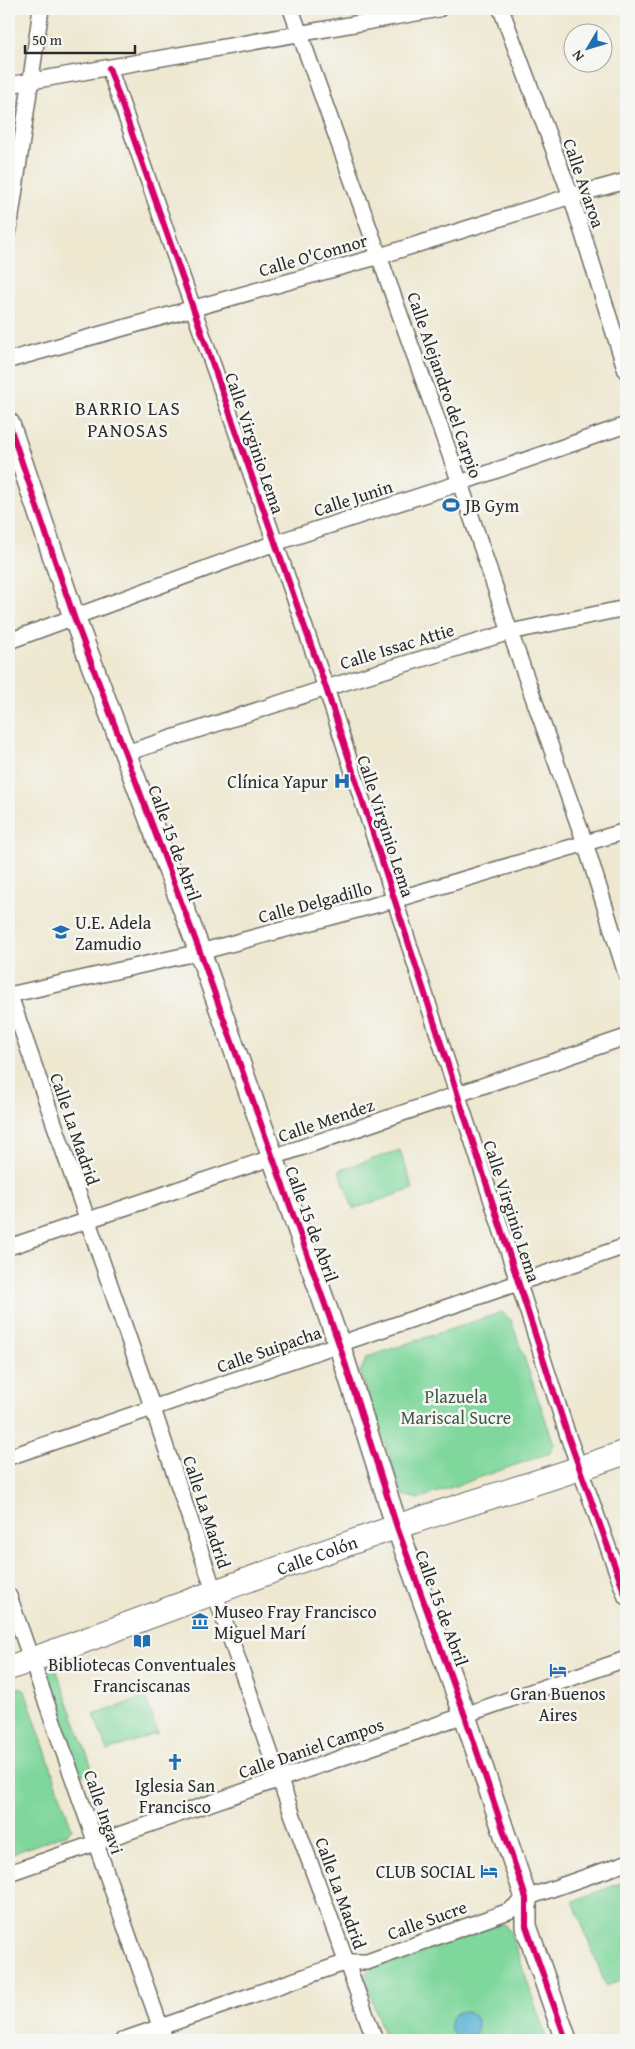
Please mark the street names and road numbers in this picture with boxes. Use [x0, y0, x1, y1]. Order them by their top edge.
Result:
street label: Calle Avaroa [556, 135, 612, 232]
street label: Calle O'Connor [255, 226, 371, 283]
street label: Calle Alejandro del Carpio [400, 288, 490, 482]
street label: Calle Virginio Lema [218, 369, 292, 518]
street label: Calle Junin [310, 473, 396, 523]
street label: Calle Issac Attie [337, 616, 457, 676]
street label: Calle Virginio Lema [350, 752, 422, 901]
street label: Calle 15 de Abril [141, 781, 209, 905]
street label: Calle Delgadillo [255, 874, 375, 930]
street label: Calle La Madrid [43, 1069, 107, 1189]
street label: Calle Mendez [274, 1091, 378, 1149]
street label: Calle Virginio Lema [476, 1137, 548, 1286]
street label: Calle 15 de Abril [278, 1162, 346, 1286]
street label: Calle Suipacha [213, 1318, 325, 1379]
street label: Calle La Madrid [176, 1452, 238, 1572]
street label: Calle Colón [273, 1528, 361, 1582]
street label: Calle 15 de Abril [408, 1546, 476, 1670]
street label: Calle Daniel Campos [235, 1711, 387, 1785]
street label: Calle Ingavi [77, 1766, 131, 1858]
street label: Calle La Madrid [308, 1833, 374, 1953]
street label: Calle Sucre [383, 1893, 471, 1947]

